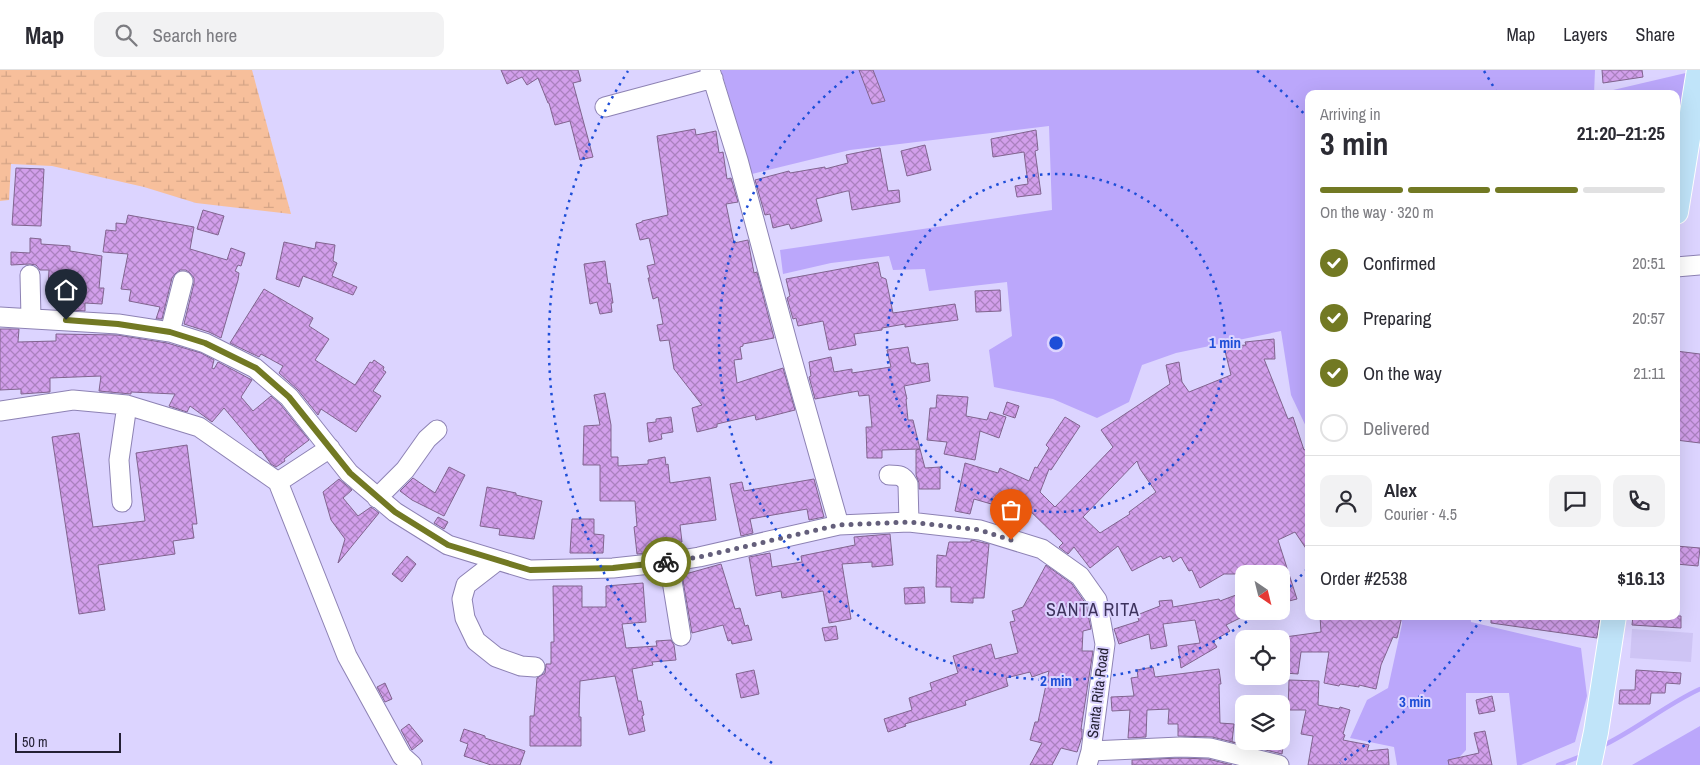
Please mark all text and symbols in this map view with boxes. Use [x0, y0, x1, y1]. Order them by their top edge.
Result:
search box [94, 12, 444, 57]
text: Map [25, 19, 64, 51]
icon: search [112, 21, 140, 49]
text: Search here [152, 22, 237, 48]
text: Map [1507, 22, 1535, 47]
text: Layers [1563, 22, 1608, 47]
text: Share [1636, 22, 1675, 47]
text: Arriving in [1320, 103, 1381, 125]
text: 21:20–21:25 [1577, 120, 1665, 146]
text: 3 min [1320, 122, 1389, 165]
text: On the way · 320 m [1320, 201, 1434, 223]
icon: check [1320, 249, 1348, 277]
text: Confirmed [1363, 250, 1436, 276]
text: 20:51 [1632, 252, 1665, 274]
pin [45, 269, 87, 320]
icon: home [52, 276, 80, 304]
icon: check [1320, 304, 1348, 332]
text: Preparing [1363, 305, 1431, 331]
text: 20:57 [1632, 307, 1665, 329]
text: 1 min [1209, 332, 1241, 353]
centre of rings [1047, 334, 1065, 352]
icon: check [1320, 359, 1348, 387]
text: On the way [1363, 360, 1442, 386]
text: 21:11 [1633, 362, 1665, 384]
text: Delivered [1363, 415, 1430, 441]
button: person [1320, 475, 1372, 527]
button: chat [1549, 475, 1601, 527]
button: phone [1613, 475, 1665, 527]
text: Alex [1384, 477, 1417, 503]
pin [990, 489, 1032, 540]
icon: bag [997, 496, 1025, 524]
text: Courier · 4.5 [1384, 503, 1457, 525]
courier [641, 537, 691, 587]
icon: bike [652, 548, 680, 576]
north arrow [1235, 565, 1290, 620]
map controls [1235, 565, 1290, 750]
text: Order #2538 [1320, 565, 1407, 591]
text: $16.13 [1617, 565, 1665, 591]
district label: SANTA RITA [1046, 597, 1140, 622]
button: locate [1235, 630, 1290, 685]
street label: Santa Rita Road [1082, 647, 1113, 739]
text: 2 min [1040, 670, 1072, 691]
text: 3 min [1399, 691, 1431, 712]
button: layers [1235, 695, 1290, 750]
scale bar [15, 730, 121, 753]
text: 50 m [22, 733, 48, 751]

